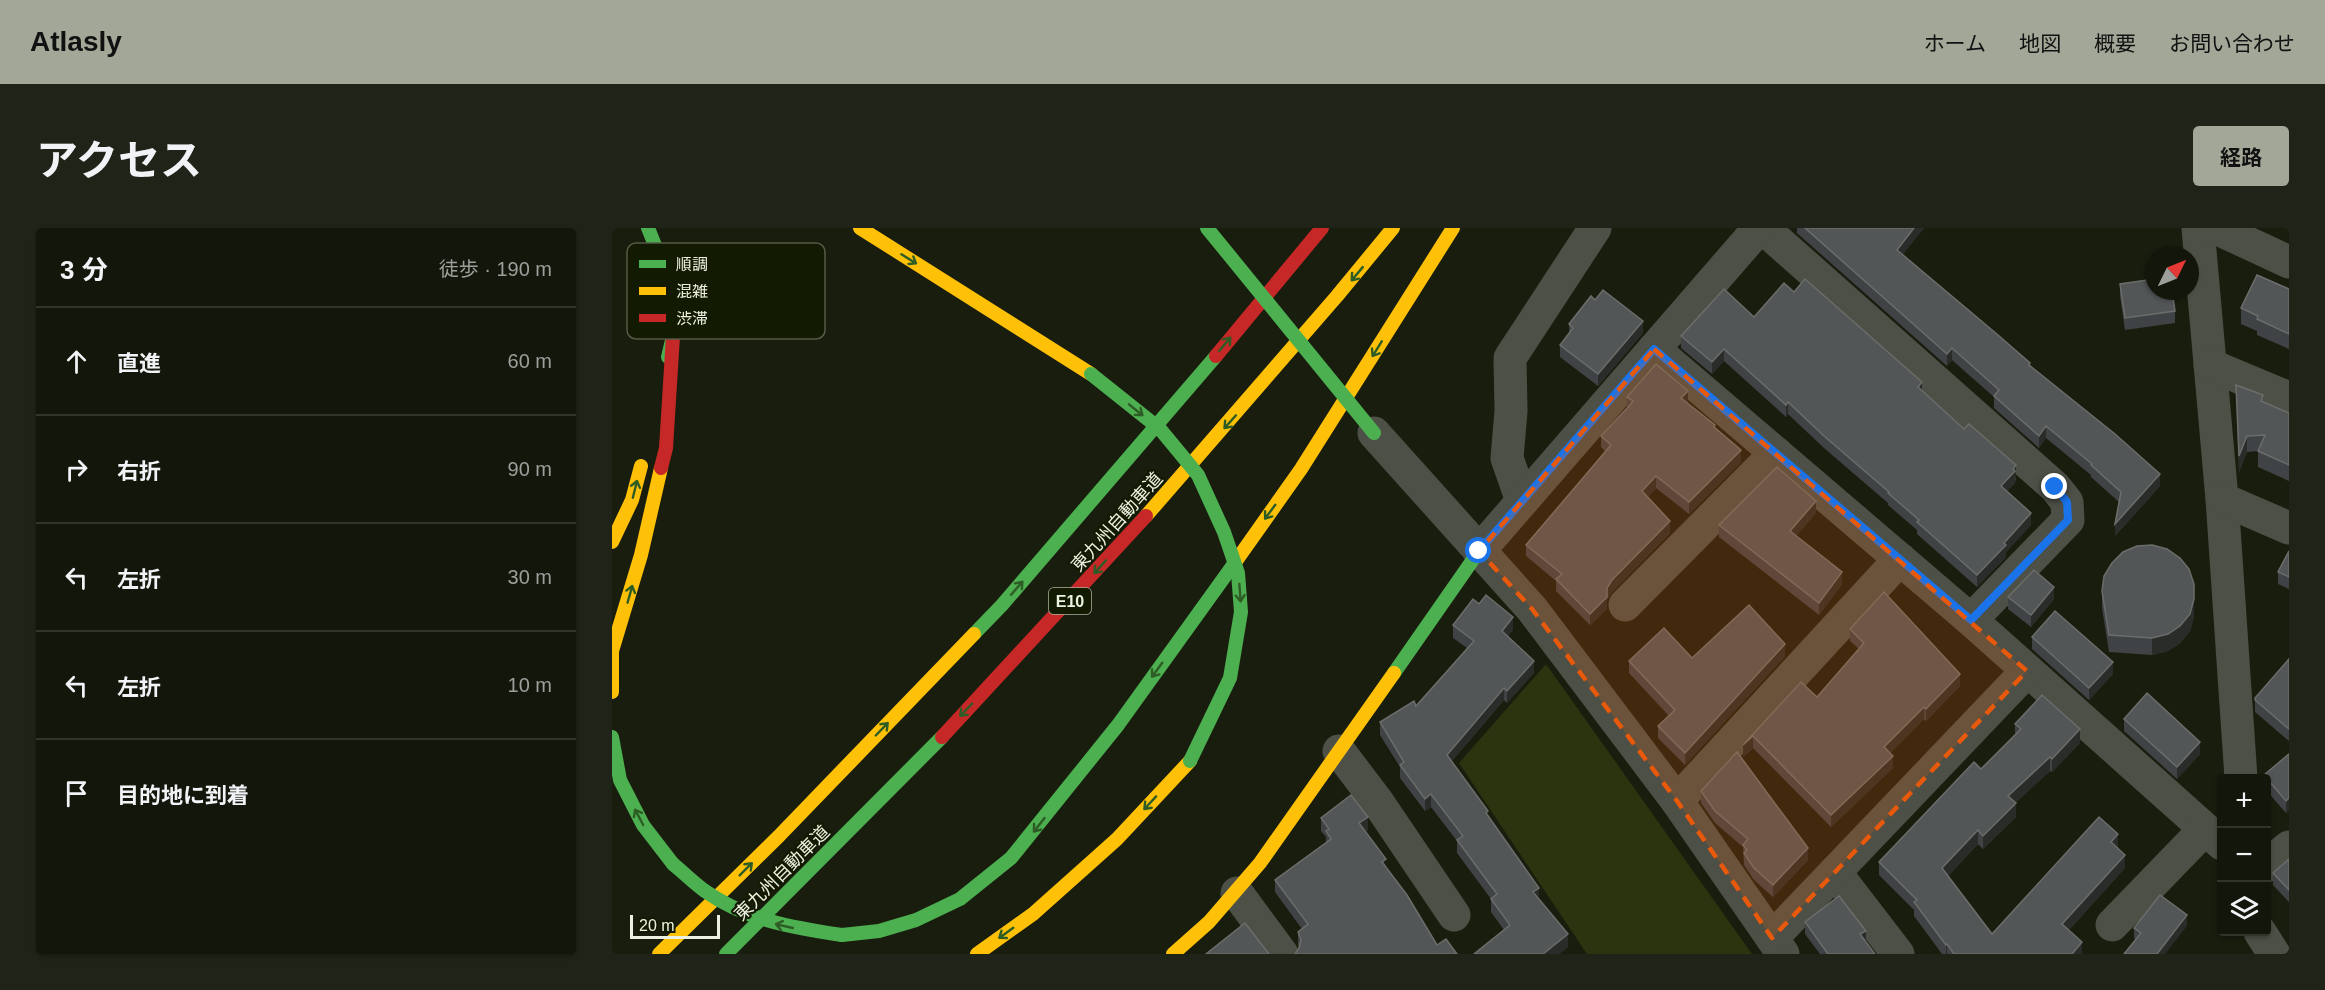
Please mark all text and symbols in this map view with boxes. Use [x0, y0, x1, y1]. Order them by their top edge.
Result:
text: Atlasly [30, 26, 122, 57]
text: ホーム [1924, 32, 1986, 55]
text: 地図 [2019, 32, 2061, 55]
text: 概要 [2094, 32, 2136, 55]
text: お問い合わせ [2169, 32, 2295, 55]
button: 経路 [2193, 126, 2289, 186]
text: アクセス [36, 137, 202, 184]
legend [627, 243, 825, 339]
north arrow [2145, 246, 2199, 300]
one-way arrow [900, 254, 917, 266]
text: 3 分 [60, 255, 108, 285]
text: 順調 [676, 256, 708, 273]
text: 徒歩 · 190 m [439, 258, 552, 280]
one-way arrow [1350, 266, 1363, 282]
text: 混雑 [676, 283, 708, 300]
text: 渋滞 [676, 310, 708, 327]
one-way arrow [1219, 336, 1232, 352]
one-way arrow [1371, 340, 1383, 356]
icon: ahead [60, 345, 93, 378]
text: 60 m [508, 350, 552, 372]
text: 直進 [117, 351, 161, 376]
one-way arrow [1128, 404, 1144, 417]
one-way arrow [1223, 415, 1237, 430]
icon: right [60, 453, 93, 486]
text: 90 m [508, 458, 552, 480]
text: 右折 [117, 459, 161, 484]
street label: 東九州自動車道 [1067, 468, 1167, 576]
route end [2041, 473, 2067, 499]
one-way arrow [629, 480, 641, 499]
one-way arrow [1264, 503, 1277, 519]
route start [1465, 537, 1491, 563]
one-way arrow [1093, 560, 1107, 575]
icon: left [60, 561, 93, 594]
text: 30 m [508, 566, 552, 588]
text: 左折 [117, 567, 161, 592]
one-way arrow [1010, 580, 1023, 596]
one-way arrow [1234, 583, 1245, 603]
one-way arrow [625, 584, 636, 603]
road number: E10 [1049, 588, 1091, 614]
one-way arrow [1151, 662, 1163, 678]
icon: left [60, 669, 93, 702]
text: 10 m [508, 674, 552, 696]
text: 左折 [117, 675, 161, 700]
one-way arrow [959, 702, 974, 717]
one-way arrow [875, 722, 889, 737]
map controls [2217, 774, 2271, 936]
button: + [2217, 774, 2271, 828]
icon: arrive [60, 777, 93, 810]
text: 目的地に到着 [117, 783, 249, 808]
one-way arrow [1143, 796, 1158, 811]
one-way arrow [633, 808, 644, 826]
one-way arrow [1032, 817, 1045, 833]
street label: 東九州自動車道 [730, 821, 834, 925]
button: − [2217, 828, 2271, 882]
one-way arrow [738, 861, 753, 876]
button: layers [2217, 882, 2271, 936]
scale bar [630, 912, 720, 940]
text: 20 m [639, 917, 675, 934]
one-way arrow [775, 919, 794, 931]
one-way arrow [998, 927, 1014, 940]

